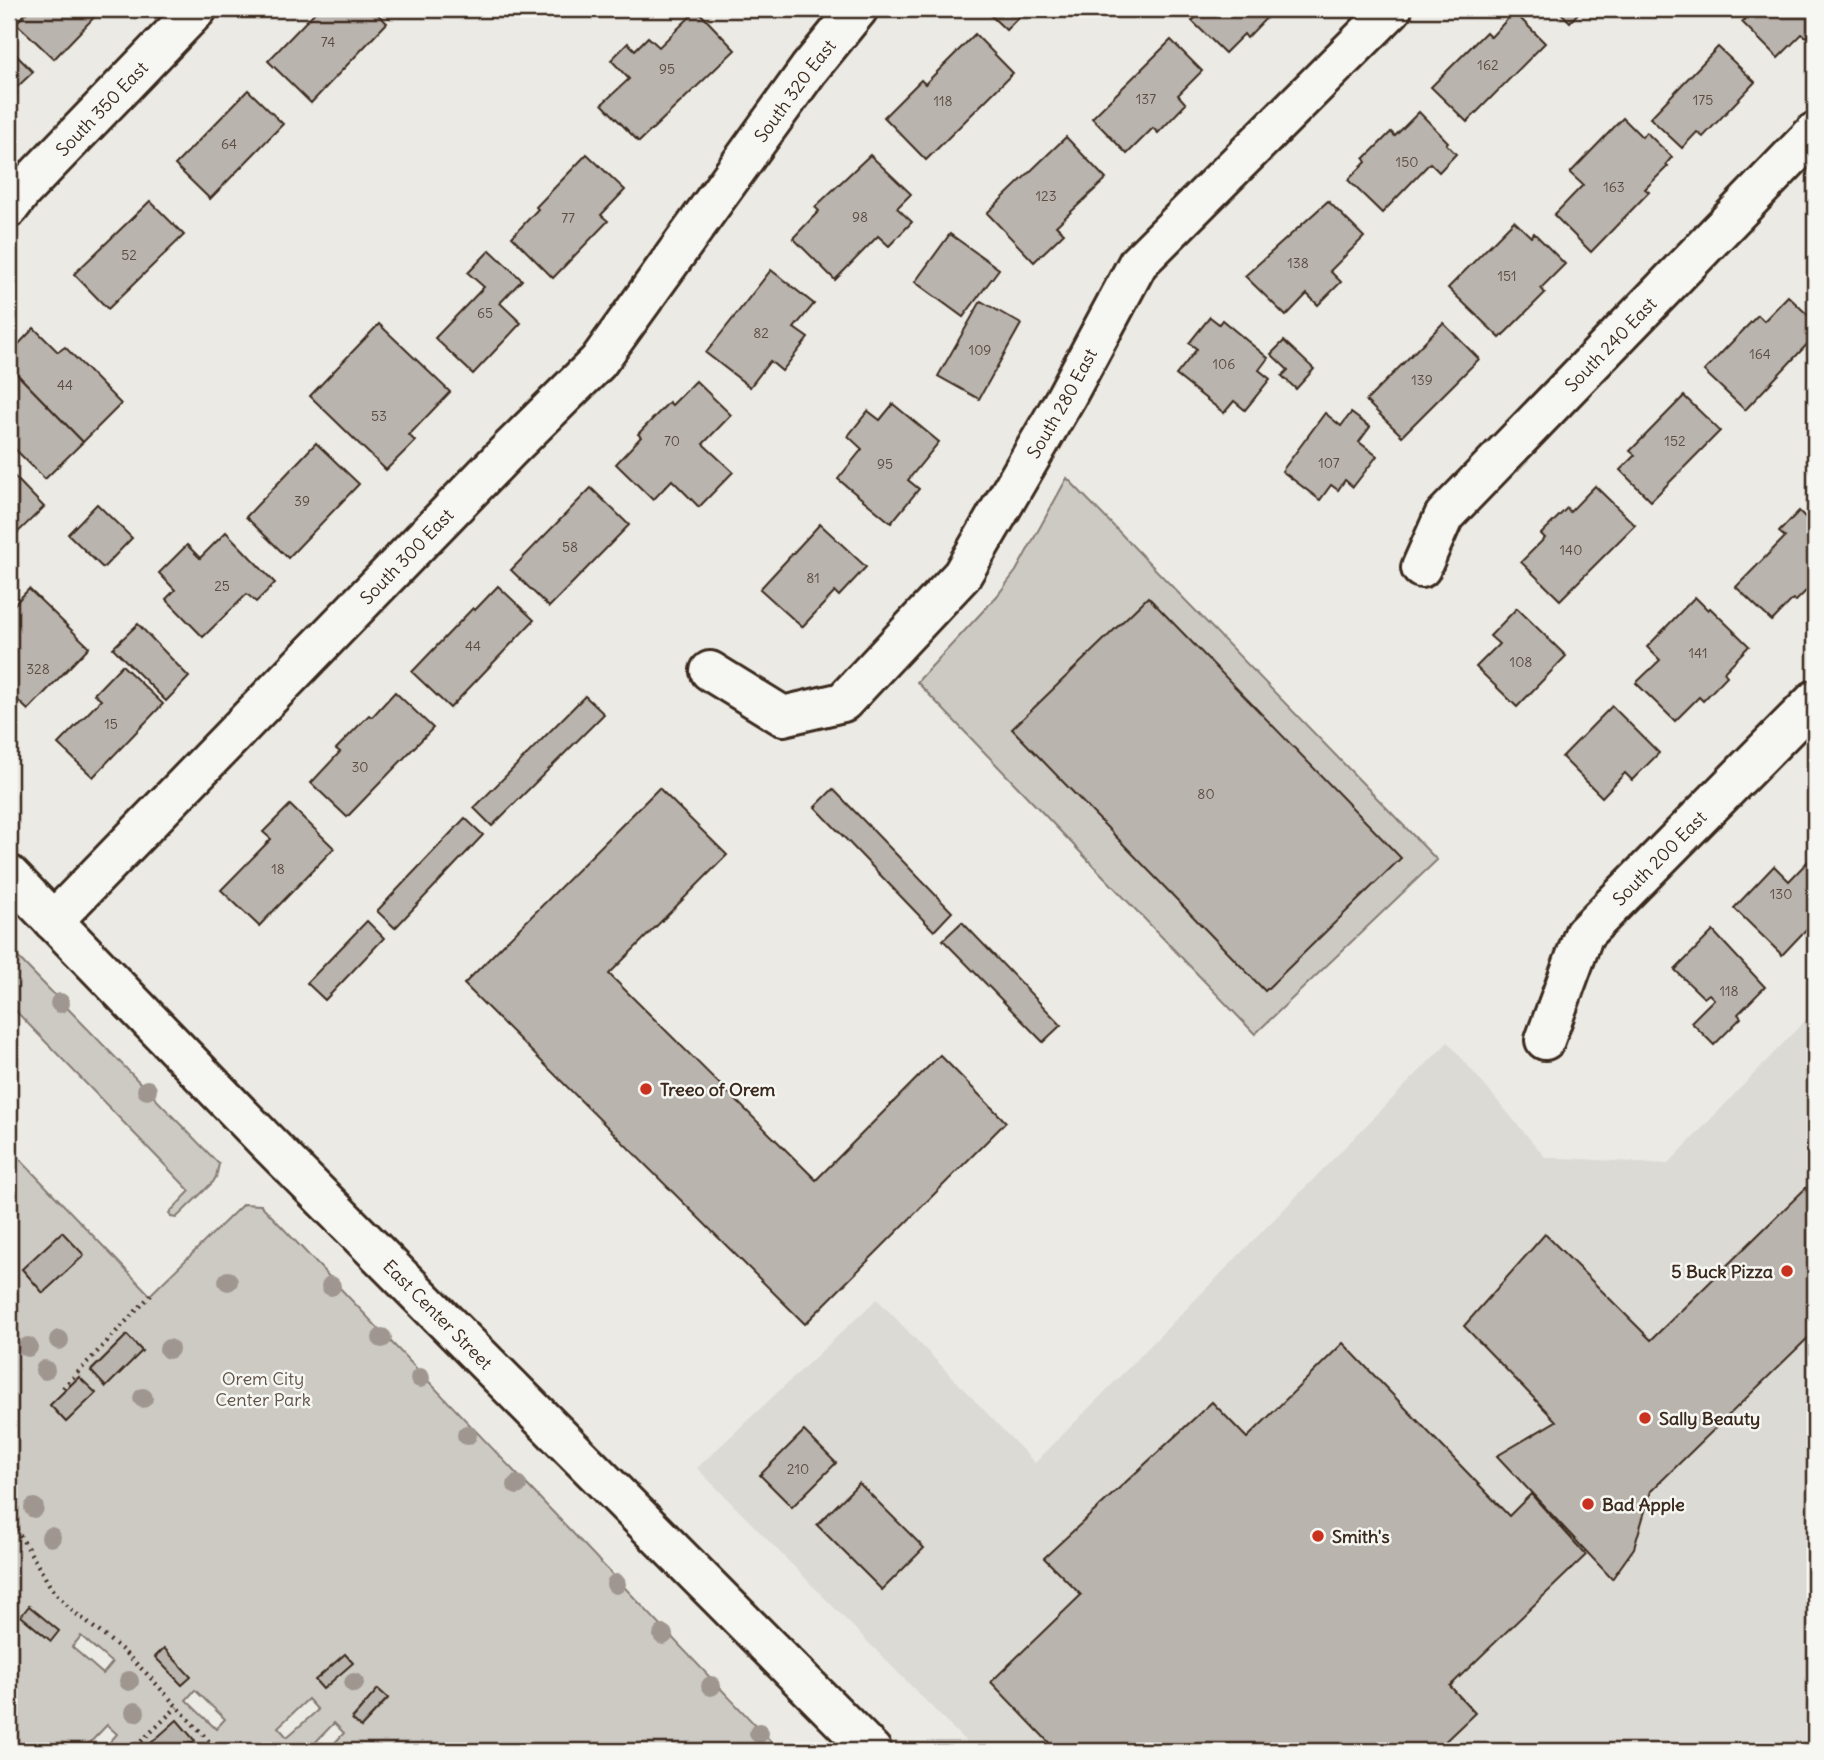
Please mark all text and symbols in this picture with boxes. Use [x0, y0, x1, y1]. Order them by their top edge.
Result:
house number: 74 [321, 33, 335, 51]
street label: South 320 East [749, 34, 840, 146]
street label: South 350 East [50, 56, 152, 161]
house number: 162 [1477, 56, 1499, 74]
house number: 95 [659, 60, 675, 78]
house number: 137 [1136, 90, 1156, 108]
house number: 175 [1693, 91, 1713, 109]
house number: 118 [933, 92, 953, 110]
house number: 64 [221, 135, 237, 153]
house number: 150 [1396, 153, 1418, 171]
house number: 163 [1603, 178, 1625, 196]
house number: 123 [1035, 187, 1057, 205]
house number: 98 [852, 208, 868, 226]
house number: 77 [561, 209, 575, 227]
house number: 52 [121, 246, 137, 264]
house number: 138 [1287, 254, 1309, 272]
house number: 151 [1497, 267, 1517, 285]
street label: South 240 East [1559, 292, 1661, 396]
house number: 65 [477, 304, 493, 322]
house number: 82 [753, 324, 769, 342]
house number: 109 [969, 341, 991, 359]
street label: South 280 East [1021, 344, 1102, 462]
house number: 164 [1749, 345, 1771, 363]
house number: 106 [1213, 355, 1235, 373]
house number: 139 [1411, 371, 1433, 389]
house number: 44 [57, 376, 73, 394]
house number: 53 [371, 407, 387, 425]
house number: 70 [664, 432, 680, 450]
house number: 152 [1664, 432, 1686, 450]
house number: 107 [1318, 454, 1340, 472]
house number: 95 [877, 455, 893, 473]
house number: 39 [294, 492, 310, 510]
street label: South 300 East [355, 503, 458, 609]
house number: 58 [562, 538, 578, 556]
house number: 140 [1560, 541, 1582, 559]
house number: 81 [806, 569, 820, 587]
house number: 25 [214, 577, 230, 595]
house number: 44 [465, 637, 481, 655]
house number: 141 [1688, 644, 1708, 662]
house number: 108 [1510, 653, 1532, 671]
house number: 328 [26, 660, 50, 678]
house number: 15 [104, 715, 118, 733]
house number: 30 [351, 758, 369, 776]
house number: 80 [1197, 785, 1215, 803]
street label: South 200 East [1607, 806, 1711, 910]
house number: 18 [271, 860, 285, 878]
house number: 130 [1770, 885, 1792, 903]
house number: 118 [1719, 982, 1739, 1000]
place label: Treeo of Orem [660, 1078, 775, 1101]
marker: Treeo of Orem [638, 1081, 654, 1097]
street label: East Center Street [378, 1254, 498, 1374]
place label: 5 Buck Pizza [1671, 1260, 1773, 1283]
marker: 5 Buck Pizza [1779, 1263, 1795, 1279]
park label: Orem City Center Park [215, 1367, 311, 1411]
place label: Sally Beauty [1659, 1407, 1760, 1430]
marker: Sally Beauty [1637, 1410, 1653, 1426]
house number: 210 [787, 1460, 809, 1478]
place label: Bad Apple [1602, 1493, 1685, 1516]
marker: Bad Apple [1580, 1496, 1596, 1512]
place label: Smith's [1332, 1525, 1390, 1548]
marker: Smith's [1310, 1528, 1326, 1544]

